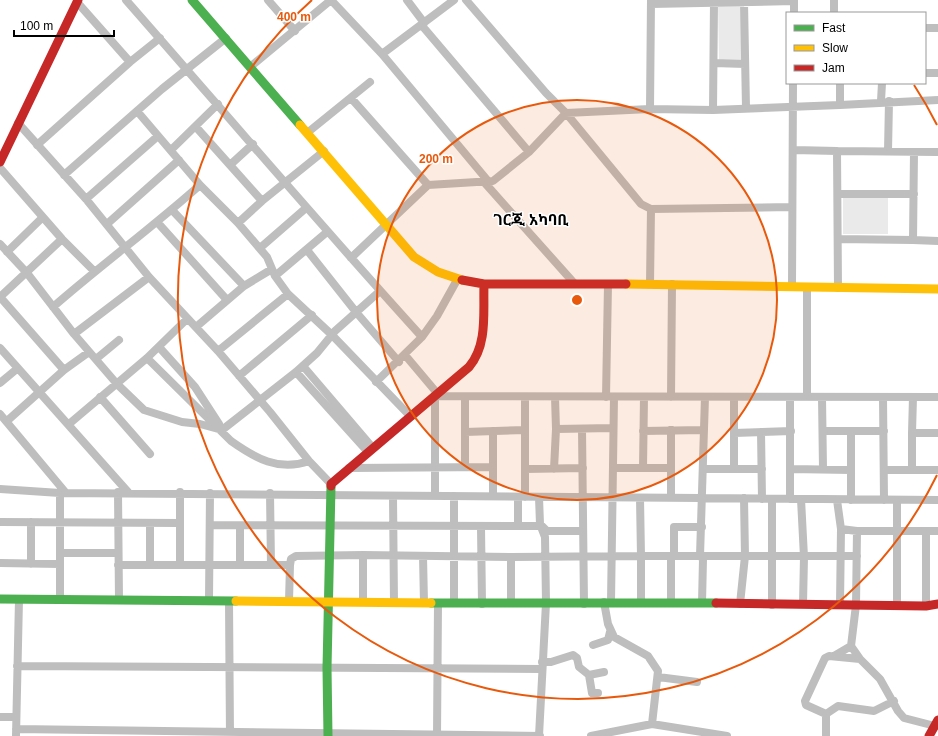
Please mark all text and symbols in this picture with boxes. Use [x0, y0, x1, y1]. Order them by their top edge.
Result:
text: 400 m [277, 10, 311, 24]
scale bar [14, 12, 114, 38]
legend [786, 12, 926, 84]
text: 100 m [20, 19, 53, 33]
text: Fast [822, 21, 846, 35]
text: Slow [822, 41, 848, 55]
text: Jam [822, 61, 845, 75]
text: 200 m [419, 152, 453, 166]
district label: ገርጂ አካባቢ [493, 211, 569, 228]
centre of rings [570, 293, 584, 307]

